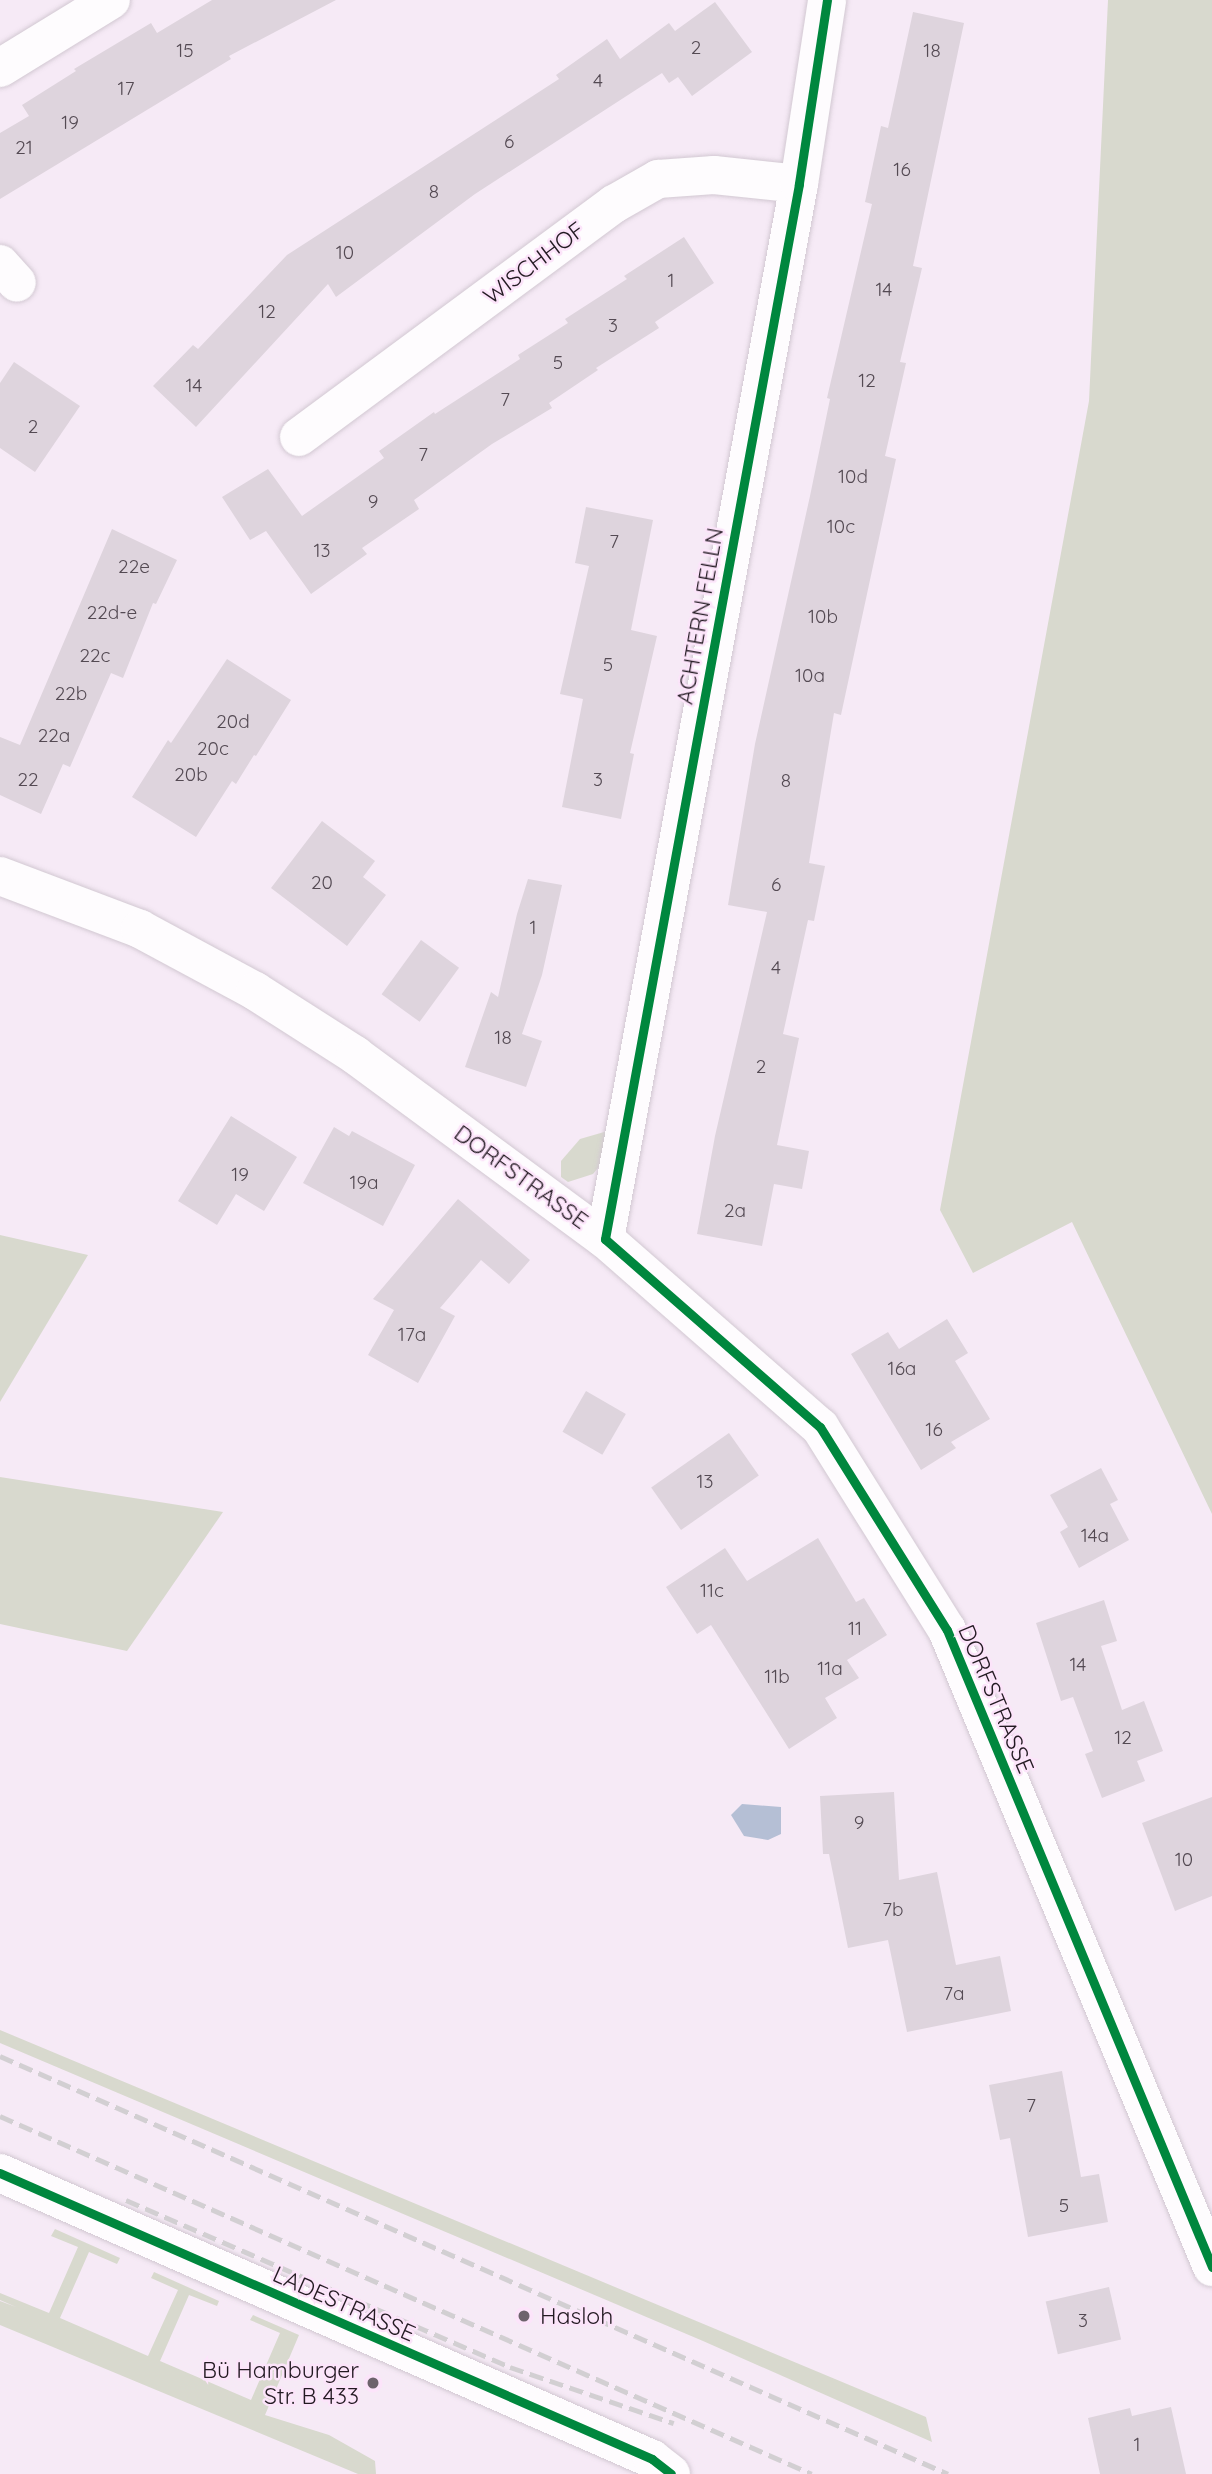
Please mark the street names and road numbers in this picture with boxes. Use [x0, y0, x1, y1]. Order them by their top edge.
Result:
street label: WISCHHOF [478, 216, 590, 310]
street label: ACHTERN FELLN [671, 525, 729, 707]
street label: DORFSTRASSE [449, 1119, 593, 1235]
street label: DORFSTRASSE [952, 1621, 1040, 1777]
street label: LADESTRASSE [269, 2260, 419, 2348]

